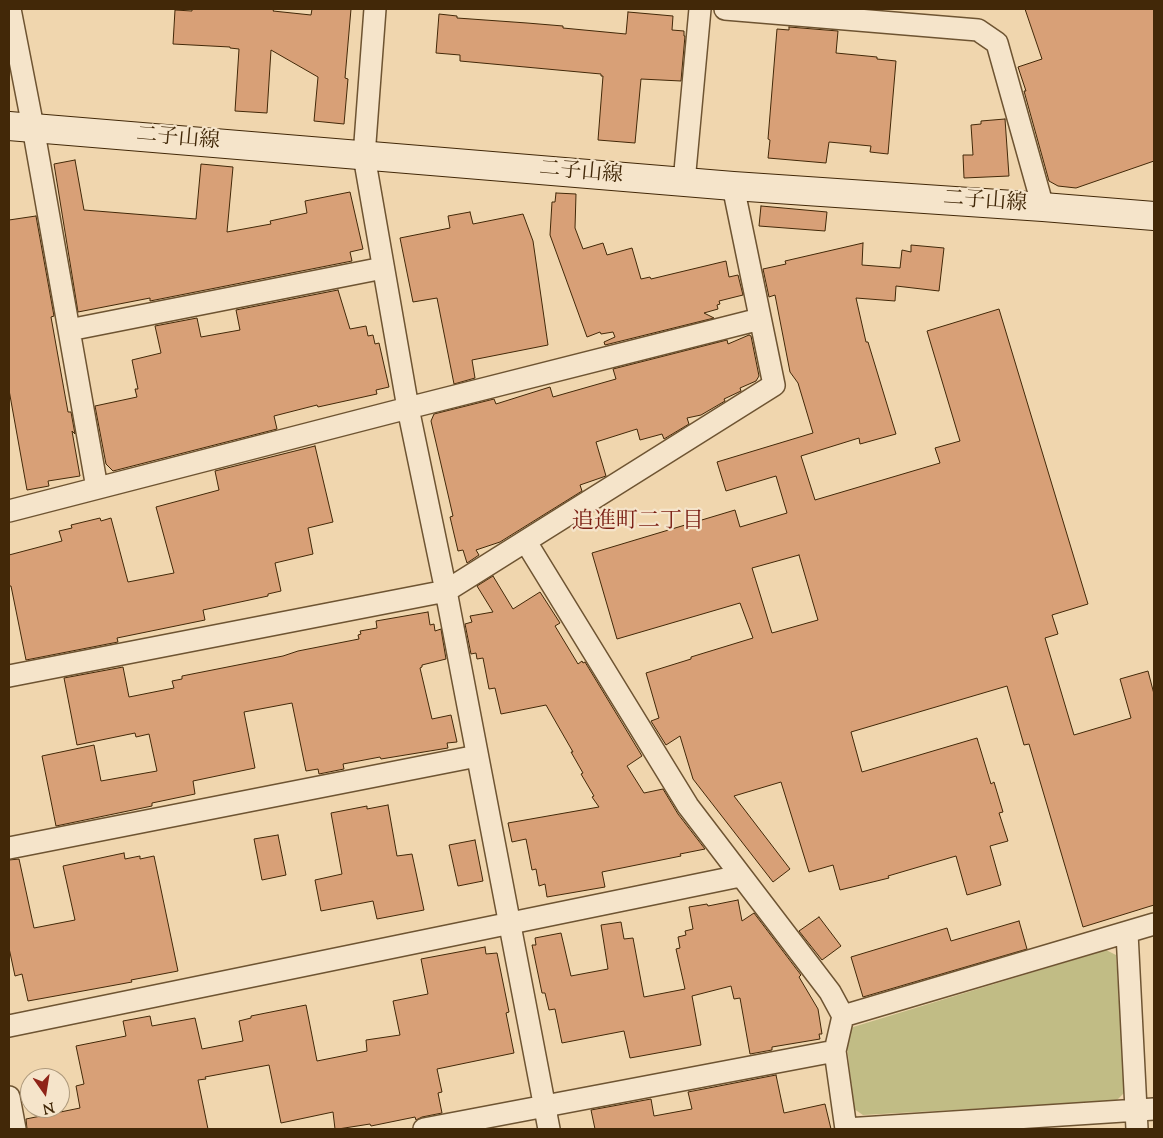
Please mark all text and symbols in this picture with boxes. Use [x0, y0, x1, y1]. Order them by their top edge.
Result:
street label: 二子山線 [135, 124, 221, 156]
street label: 二子山線 [538, 158, 624, 190]
street label: 二子山線 [942, 188, 1028, 218]
district label: 追進町二丁目 [572, 510, 704, 536]
north arrow [20, 1068, 70, 1118]
text: N [40, 1096, 56, 1118]

